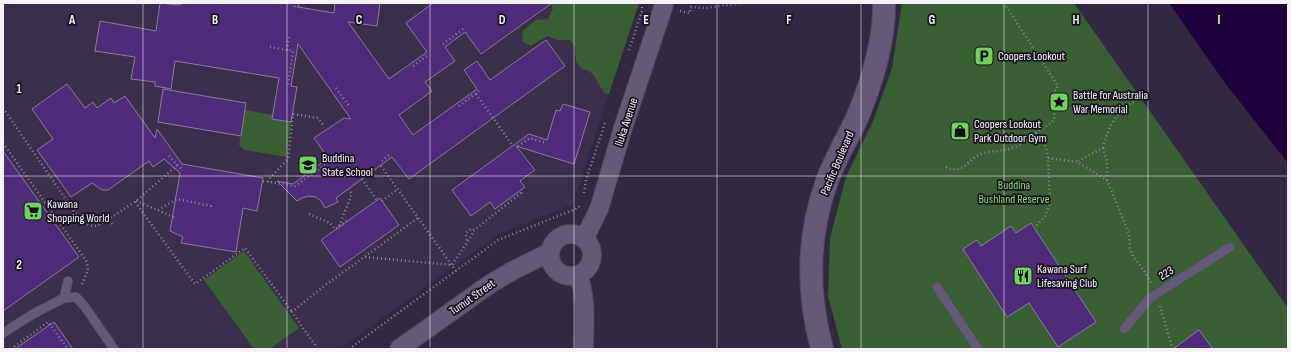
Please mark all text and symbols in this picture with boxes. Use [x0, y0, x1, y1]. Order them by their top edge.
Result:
text: A [68, 12, 76, 28]
text: B [212, 12, 218, 28]
text: C [356, 12, 363, 28]
text: D [499, 12, 506, 28]
text: E [643, 12, 649, 28]
text: F [786, 12, 792, 28]
text: G [929, 12, 936, 28]
text: H [1073, 12, 1080, 28]
text: I [1218, 12, 1221, 28]
parking icon: Coopers Lookout [973, 45, 995, 67]
place label: Coopers Lookout [998, 49, 1066, 64]
text: 1 [16, 81, 22, 97]
place label: Battle for Australia War Memorial [1073, 88, 1149, 117]
place icon: Battle for Australia War Memorial [1048, 91, 1070, 113]
street label: Iluka Avenue [612, 96, 641, 148]
place label: Coopers Lookout Park Outdoor Gym [974, 117, 1047, 146]
shop icon: Coopers Lookout Park Outdoor Gym [949, 120, 971, 142]
street label: Pacific Boulevard [817, 129, 858, 198]
place label: Buddina State School [322, 151, 373, 180]
school or university icon: Buddina State School [297, 154, 319, 176]
park label: Buddina Bushland Reserve [979, 178, 1050, 207]
place label: Kawana Shopping World [47, 197, 110, 226]
supermarket icon: Kawana Shopping World [22, 200, 44, 222]
text: 2 [16, 257, 22, 273]
place label: Kawana Surf Lifesaving Club [1037, 262, 1097, 291]
street label: 223 [1156, 263, 1177, 284]
restaurant icon: Kawana Surf Lifesaving Club [1012, 265, 1034, 287]
street label: Tumut Street [446, 276, 498, 319]

